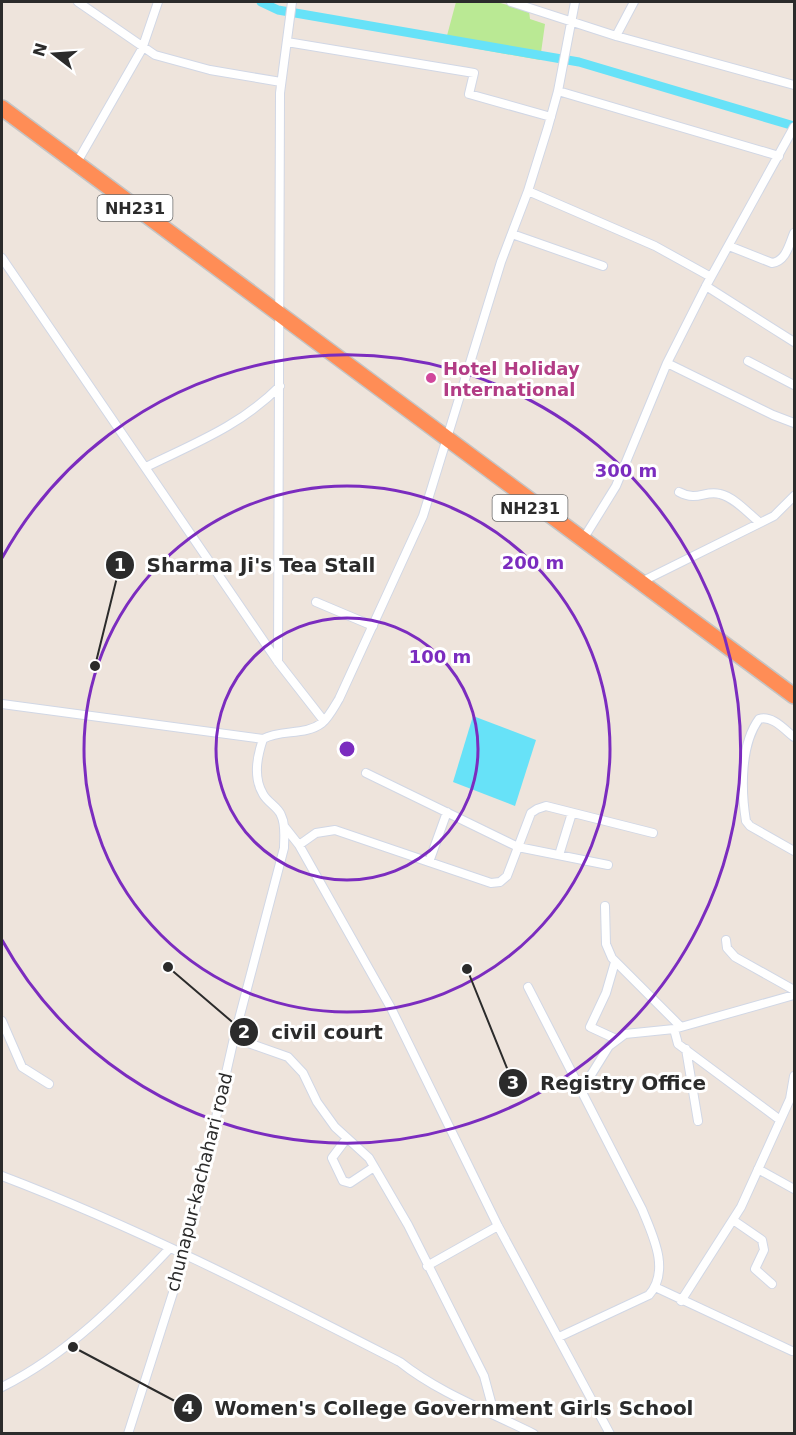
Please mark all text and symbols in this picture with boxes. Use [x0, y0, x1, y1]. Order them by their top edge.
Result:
north arrow [24, 24, 84, 84]
text: N [29, 41, 51, 59]
road number: NH231 [98, 195, 172, 221]
place label: Hotel Holiday International [443, 358, 580, 400]
marker: Hotel Holiday International [424, 371, 438, 385]
text: 300 m [595, 460, 657, 481]
road number: NH231 [492, 495, 568, 521]
callout: Sharma Ji's Tea Stall [105, 546, 388, 584]
text: 200 m [502, 552, 564, 573]
text: Sharma Ji's Tea Stall [147, 553, 375, 577]
text: 1 [114, 554, 126, 575]
text: 100 m [409, 646, 471, 667]
centre of rings [337, 739, 357, 759]
callout: civil court [229, 1013, 395, 1051]
text: civil court [271, 1020, 383, 1044]
text: 2 [238, 1021, 250, 1042]
callout: Registry Office [498, 1064, 718, 1102]
street label: chunapur-kachahari road [162, 1070, 236, 1294]
text: Registry Office [540, 1071, 706, 1095]
text: 3 [507, 1072, 519, 1093]
callout: Women's College Government Girls School [173, 1389, 706, 1427]
text: Women's College Government Girls School [215, 1396, 693, 1420]
text: 4 [182, 1397, 194, 1418]

